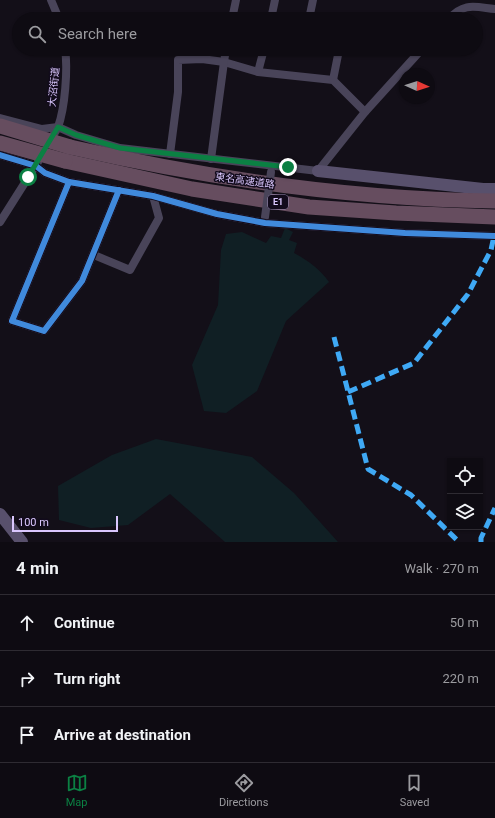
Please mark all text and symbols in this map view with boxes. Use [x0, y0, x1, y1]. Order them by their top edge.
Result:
search box [12, 12, 483, 56]
icon: search [26, 23, 48, 45]
text: Search here [58, 25, 137, 43]
street label: 大沼街道 [46, 67, 61, 108]
north arrow [399, 68, 435, 104]
route end [279, 158, 297, 176]
route start [19, 168, 37, 186]
street label: 東名高速道路 [214, 171, 275, 190]
road number: E1 [268, 195, 288, 209]
map controls [447, 458, 483, 530]
button: locate [447, 458, 483, 494]
button: layers [447, 494, 483, 530]
scale bar [12, 514, 118, 533]
text: 100 m [18, 516, 49, 529]
text: 4 min [16, 558, 59, 578]
text: Walk · 270 m [404, 561, 479, 576]
icon: ahead [16, 612, 38, 634]
text: Continue [54, 614, 115, 632]
text: 50 m [450, 615, 479, 630]
icon: right [16, 668, 38, 690]
text: Turn right [54, 670, 120, 688]
text: 220 m [442, 671, 479, 686]
icon: arrive [16, 724, 38, 746]
text: Arrive at destination [54, 726, 191, 744]
tab: Map [66, 772, 88, 809]
tab: Directions [219, 772, 268, 809]
tab: Saved [400, 772, 429, 809]

